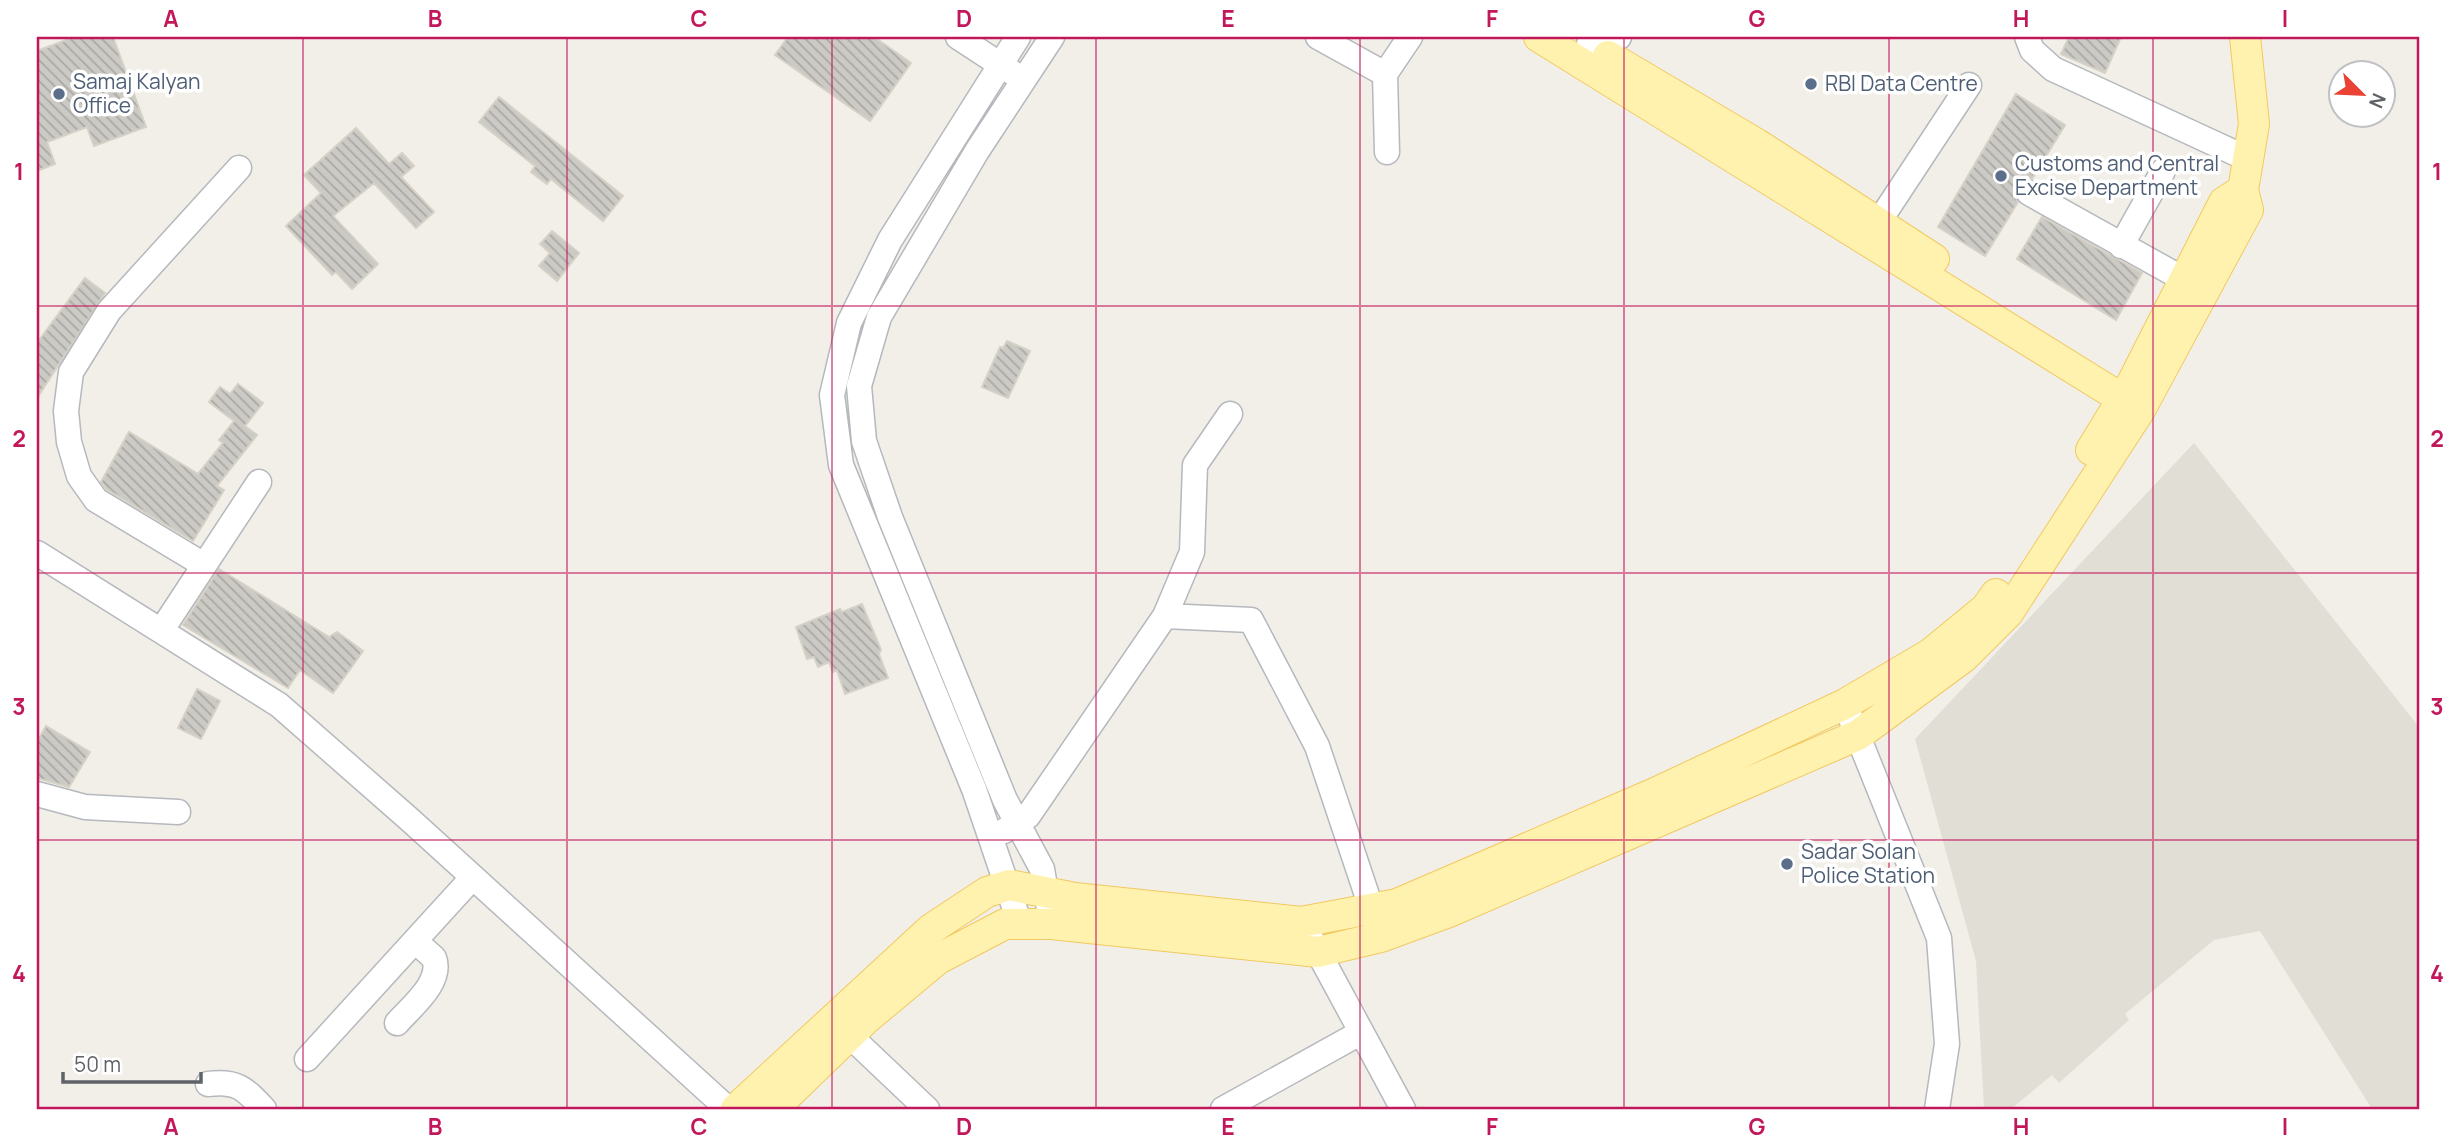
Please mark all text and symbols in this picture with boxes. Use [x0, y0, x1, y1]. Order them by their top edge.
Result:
text: A [163, 2, 179, 34]
text: B [428, 2, 442, 34]
text: C [691, 2, 708, 34]
text: D [956, 2, 972, 34]
text: E [1221, 2, 1235, 34]
text: F [1486, 2, 1498, 34]
text: G [1749, 2, 1766, 34]
text: H [2013, 2, 2029, 34]
text: I [2282, 2, 2288, 34]
north arrow [2326, 60, 2396, 130]
place label: Samaj Kalyan Office [73, 67, 200, 119]
place label: RBI Data Centre [1825, 69, 1978, 97]
marker: RBI Data Centre [1803, 76, 1819, 92]
marker: Samaj Kalyan Office [51, 86, 67, 102]
text: N [2363, 89, 2392, 112]
place label: Customs and Central Excise Department [2015, 149, 2219, 201]
text: 1 [14, 155, 24, 187]
text: 1 [2432, 155, 2442, 187]
marker: Customs and Central Excise Department [1993, 168, 2009, 184]
text: 2 [12, 422, 26, 454]
text: 2 [2430, 422, 2444, 454]
text: 3 [12, 690, 26, 722]
text: 3 [2430, 690, 2444, 722]
place label: Sadar Solan Police Station [1801, 837, 1935, 889]
marker: Sadar Solan Police Station [1779, 856, 1795, 872]
text: 4 [12, 957, 26, 989]
text: 4 [2430, 957, 2444, 989]
scale bar [63, 1041, 201, 1085]
text: 50 m [74, 1050, 121, 1078]
text: A [163, 1110, 179, 1142]
text: B [428, 1110, 442, 1142]
text: C [691, 1110, 708, 1142]
text: D [956, 1110, 972, 1142]
text: E [1221, 1110, 1235, 1142]
text: F [1486, 1110, 1498, 1142]
text: G [1749, 1110, 1766, 1142]
text: H [2013, 1110, 2029, 1142]
text: I [2282, 1110, 2288, 1142]

